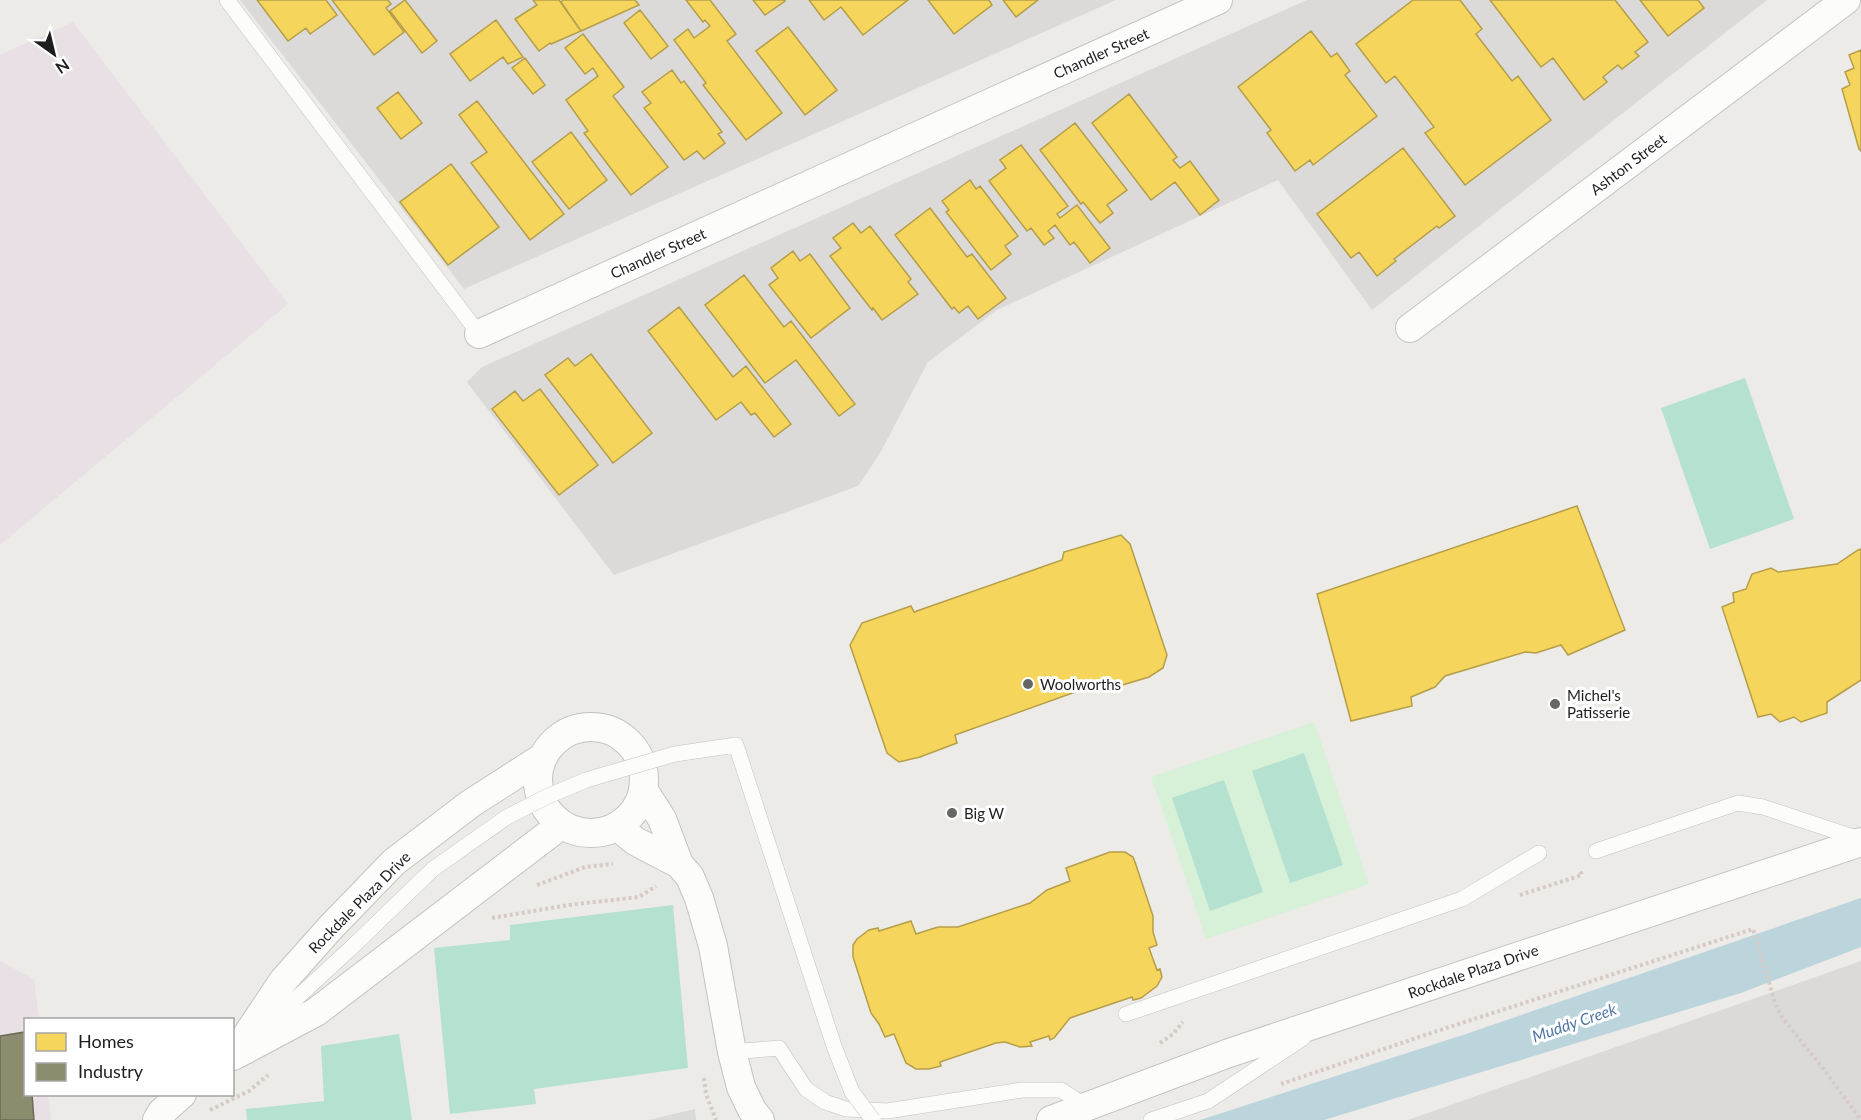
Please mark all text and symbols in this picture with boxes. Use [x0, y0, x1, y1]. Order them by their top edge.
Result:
north arrow [24, 24, 84, 84]
street label: Chandler Street [1050, 24, 1152, 82]
text: N [52, 56, 73, 78]
street label: Ashton Street [1586, 129, 1670, 198]
street label: Chandler Street [607, 224, 709, 282]
place label: Woolworths [1040, 675, 1121, 693]
marker: Woolworths [1021, 677, 1035, 691]
place label: Michel's Patisserie [1567, 686, 1630, 721]
marker: Michel's Patisserie [1548, 697, 1562, 711]
place label: Big W [964, 804, 1005, 822]
marker: Big W [945, 806, 959, 820]
street label: Rockdale Plaza Drive [304, 847, 414, 957]
street label: Rockdale Plaza Drive [1405, 940, 1541, 1002]
water label: Muddy Creek [1529, 999, 1619, 1045]
legend [24, 1018, 234, 1096]
text: Homes [78, 1030, 134, 1052]
text: Industry [78, 1060, 144, 1082]

